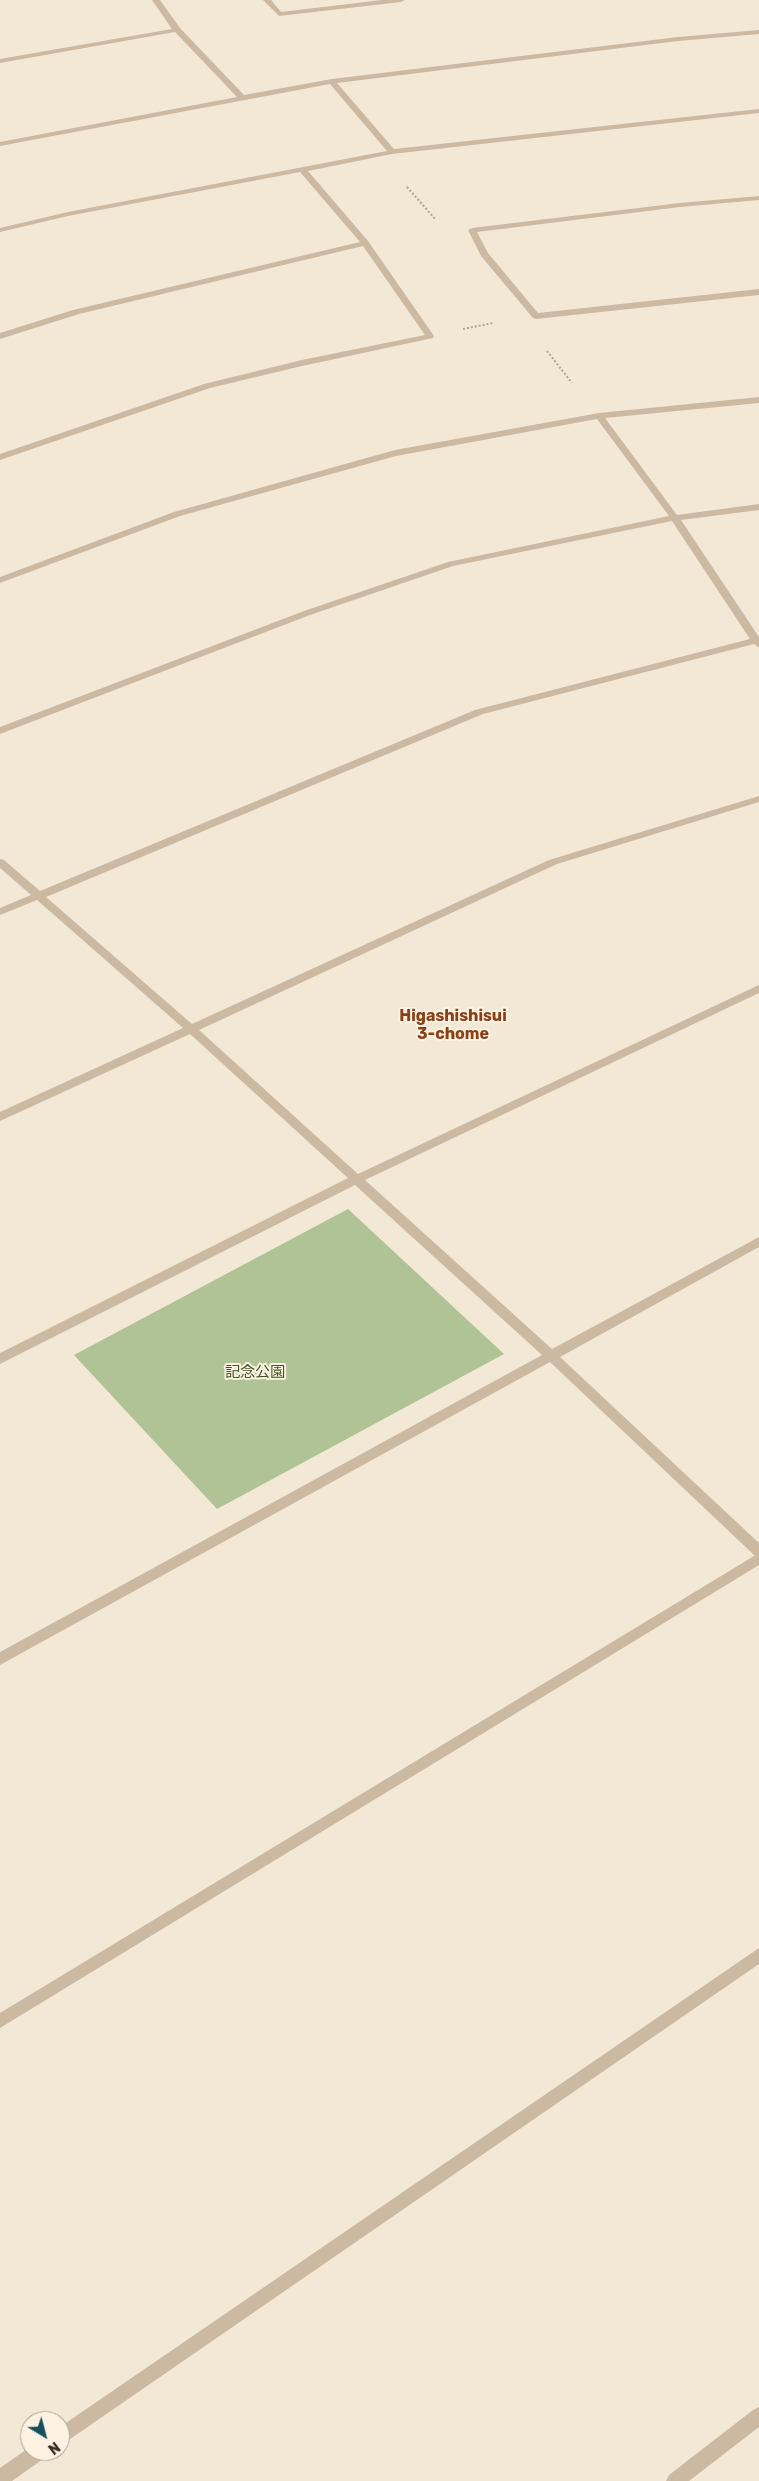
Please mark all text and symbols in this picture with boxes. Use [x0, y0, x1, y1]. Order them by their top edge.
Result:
district label: Higashishisui 3-chome [399, 1006, 507, 1044]
park label: 記念公園 [225, 1364, 285, 1382]
north arrow [20, 2411, 70, 2461]
text: N [45, 2438, 63, 2457]

